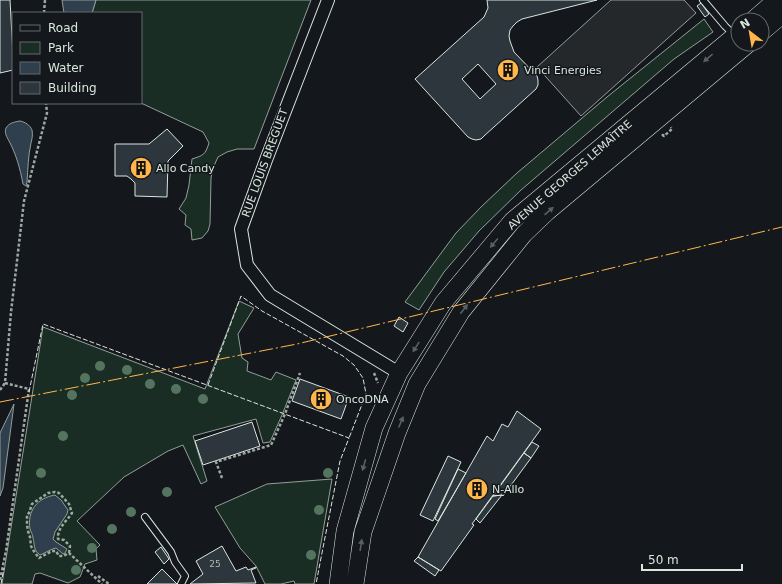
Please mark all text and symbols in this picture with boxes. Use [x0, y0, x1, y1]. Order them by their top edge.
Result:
legend [12, 12, 142, 104]
north arrow [730, 12, 770, 52]
text: N [738, 16, 752, 32]
text: Road [48, 21, 78, 35]
text: Park [48, 41, 74, 55]
one-way arrow [703, 53, 713, 62]
building icon: Vinci Energies [495, 57, 521, 83]
text: Water [48, 61, 84, 75]
place label: Vinci Energies [524, 64, 602, 77]
text: Building [48, 81, 97, 95]
street label: RUE LOUIS BREGUET [239, 107, 291, 219]
street label: AVENUE GEORGES LEMAÎTRE [505, 117, 635, 233]
building icon: Allo Candy [128, 155, 154, 181]
place label: Allo Candy [156, 162, 215, 175]
one-way arrow [544, 206, 554, 215]
one-way arrow [489, 238, 498, 249]
one-way arrow [460, 303, 468, 314]
one-way arrow [412, 341, 419, 353]
building icon: OncoDNA [308, 386, 334, 412]
place label: OncoDNA [336, 393, 389, 406]
one-way arrow [398, 417, 404, 428]
one-way arrow [360, 459, 366, 472]
building icon: N-Allo [464, 476, 490, 502]
place label: N-Allo [492, 483, 525, 496]
one-way arrow [358, 539, 364, 552]
scale bar [642, 546, 742, 572]
text: 50 m [648, 553, 679, 567]
house number: 25 [209, 559, 221, 569]

